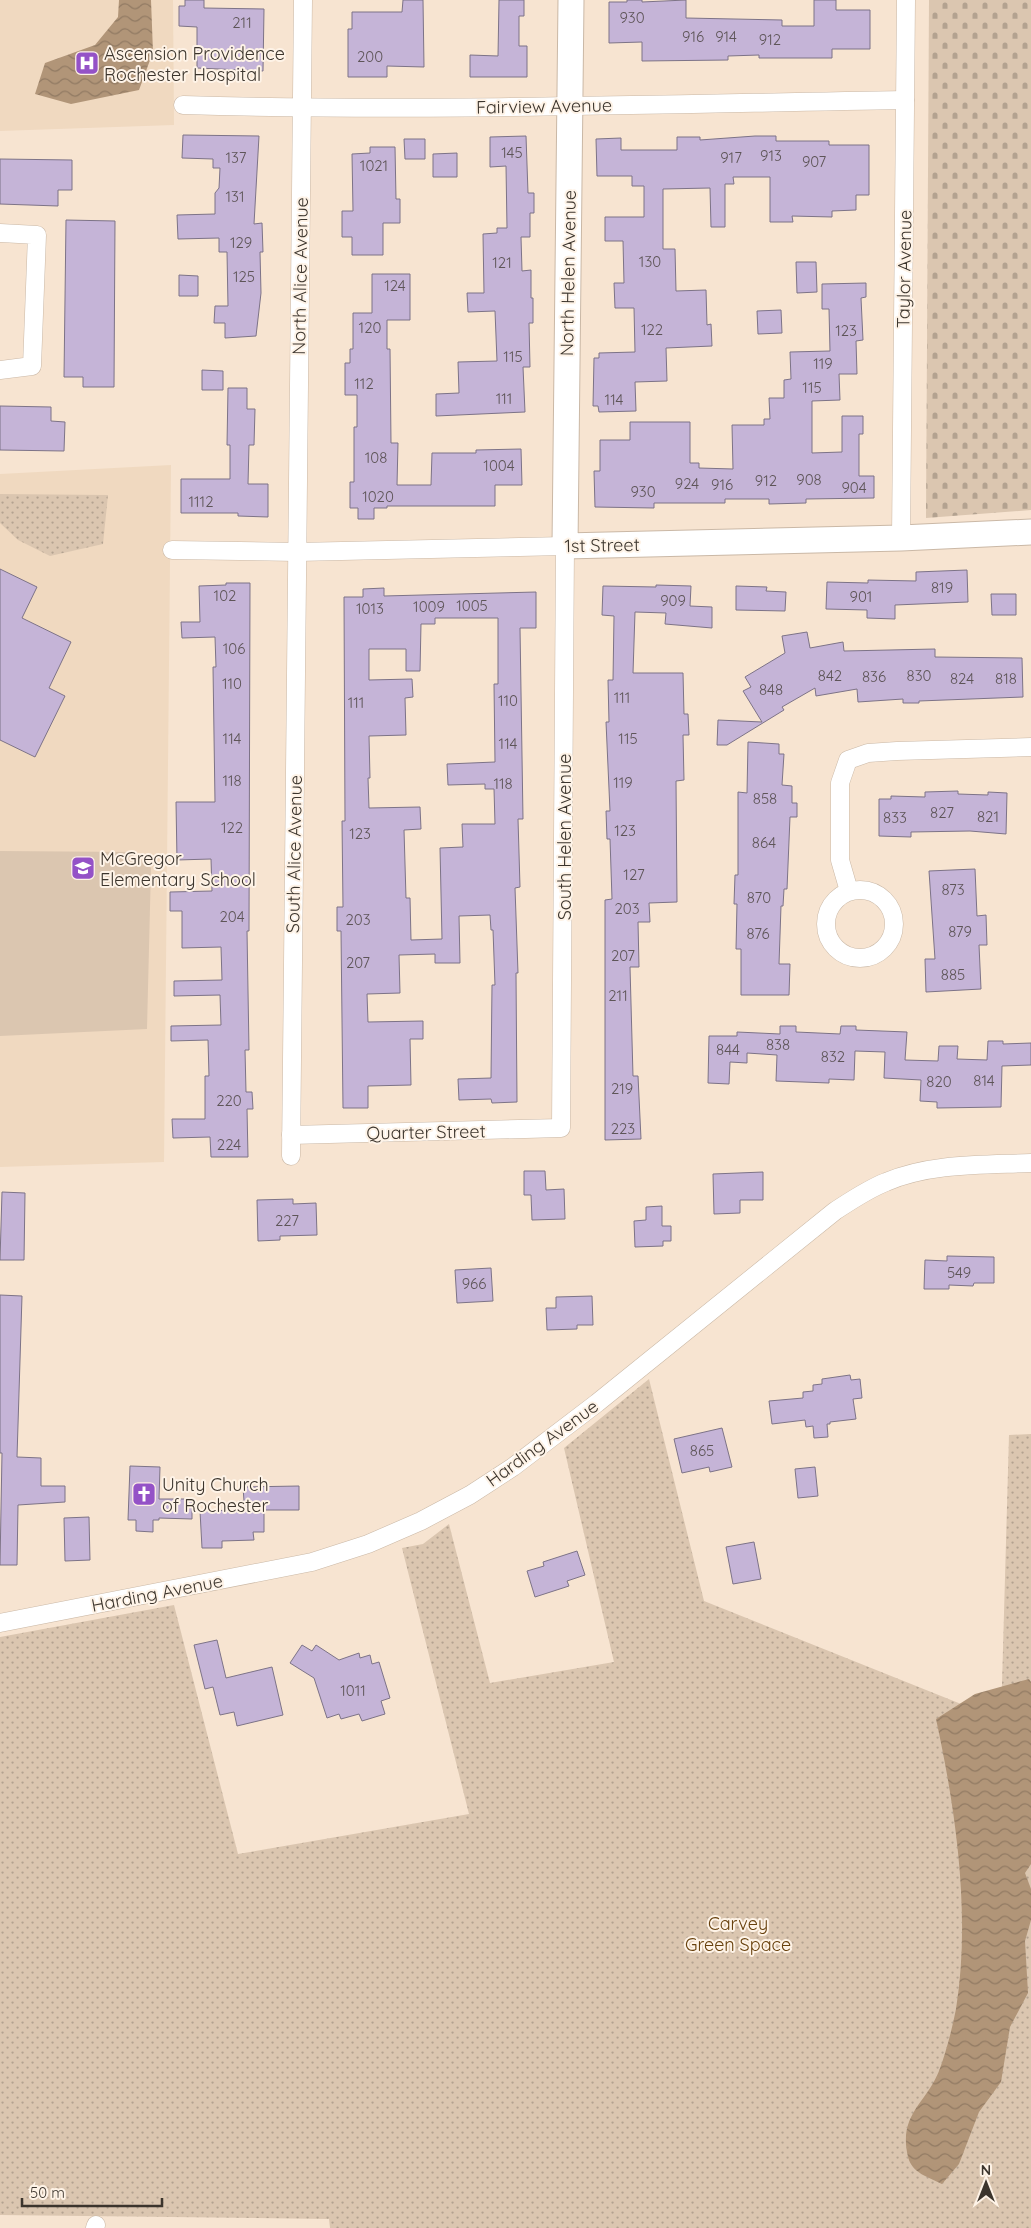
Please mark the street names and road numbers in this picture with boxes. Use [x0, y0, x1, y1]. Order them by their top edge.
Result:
street label: Fairview Avenue [476, 93, 612, 119]
street label: North Helen Avenue [555, 190, 581, 356]
street label: North Alice Avenue [287, 197, 313, 355]
street label: Taylor Avenue [891, 210, 917, 328]
street label: 1st Street [564, 533, 640, 557]
street label: South Helen Avenue [553, 754, 576, 920]
street label: South Alice Avenue [281, 775, 307, 933]
street label: Quarter Street [366, 1119, 486, 1145]
street label: Harding Avenue [481, 1395, 603, 1491]
street label: Harding Avenue [89, 1569, 225, 1617]

